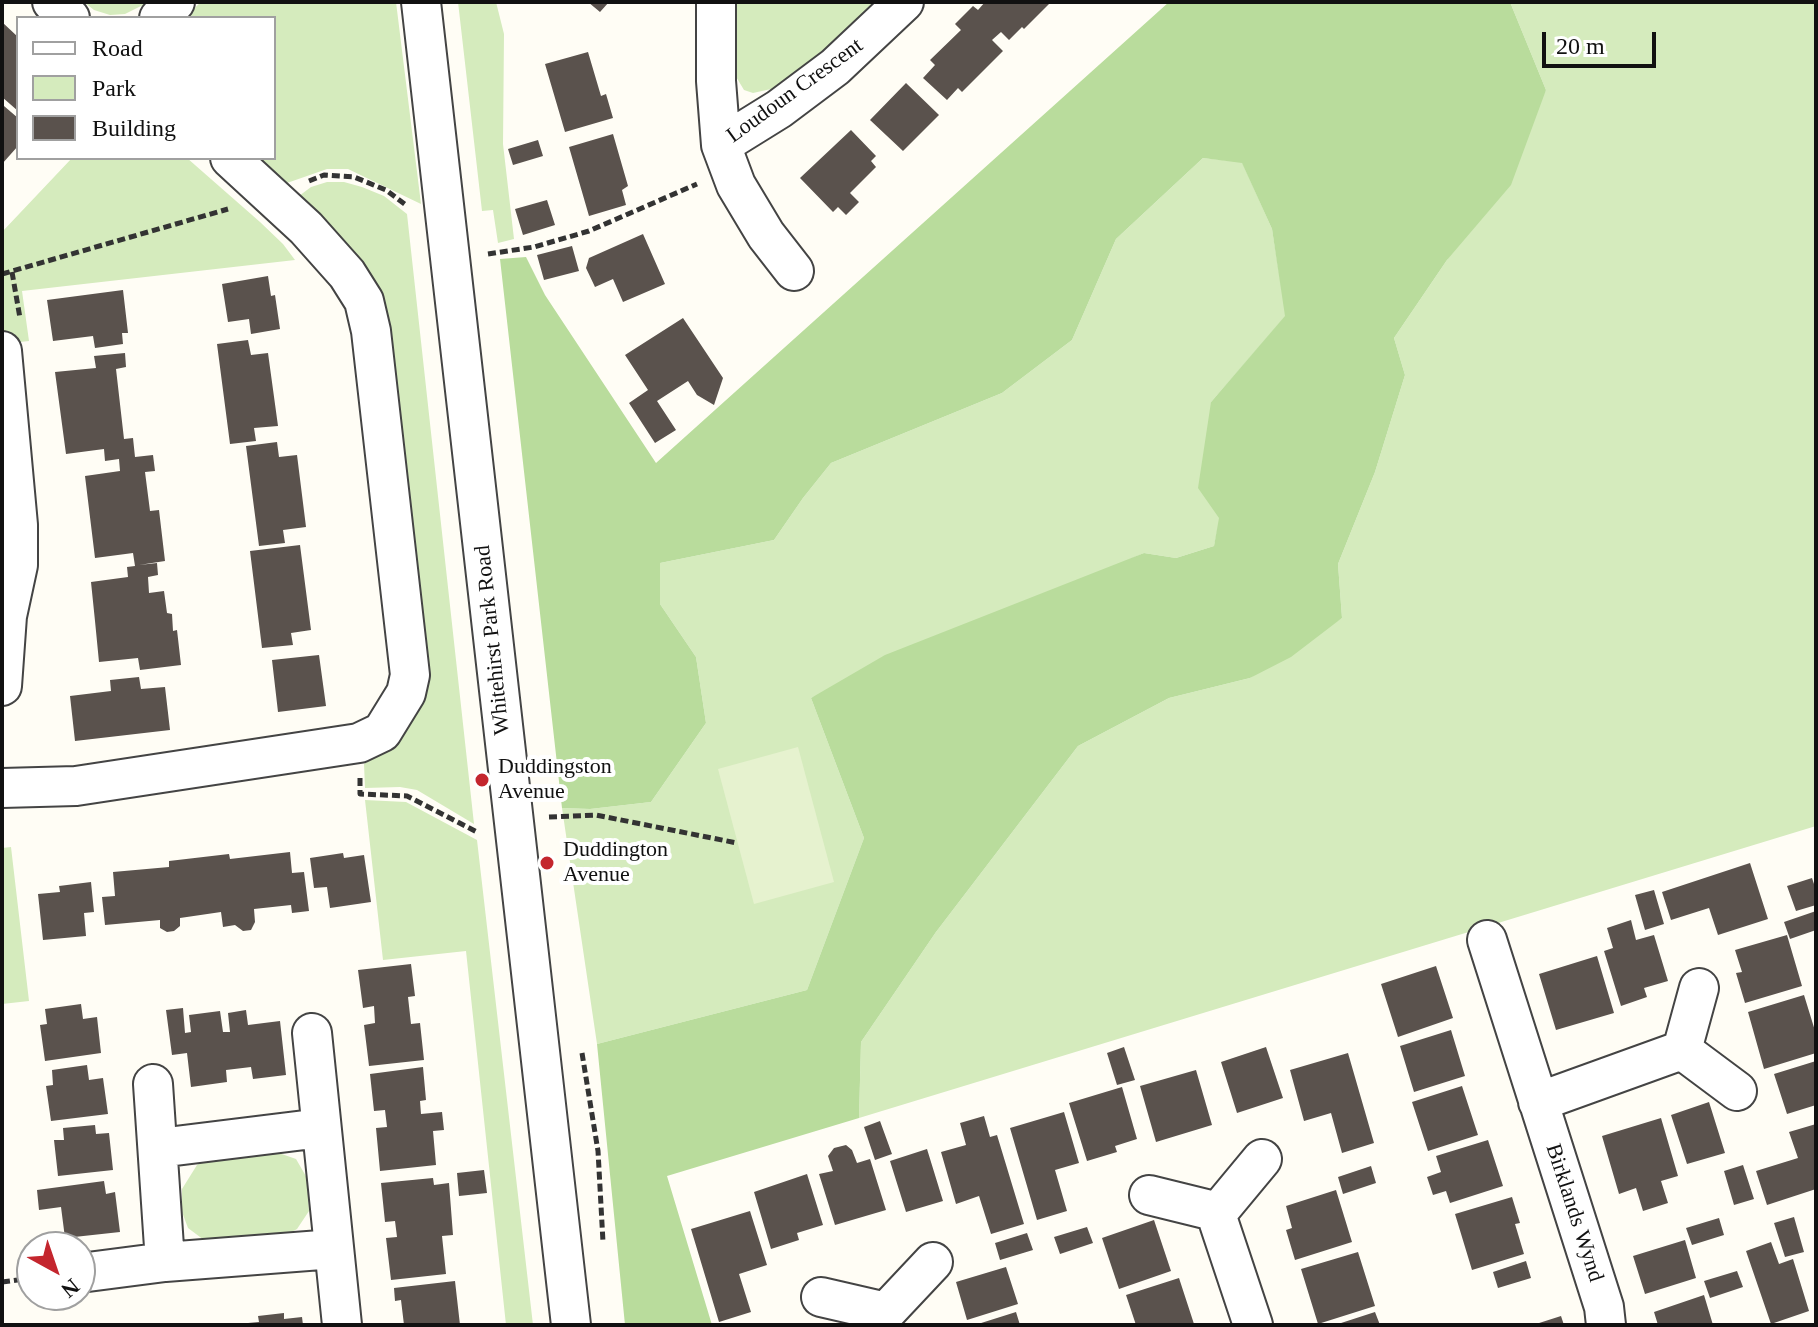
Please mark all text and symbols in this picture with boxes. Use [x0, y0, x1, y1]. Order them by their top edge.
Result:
legend [16, 16, 276, 160]
scale bar [1546, 16, 1660, 66]
street label: Loudoun Crescent [722, 33, 868, 149]
text: 20 m [1556, 33, 1605, 59]
text: Road [92, 35, 143, 61]
text: Park [92, 75, 136, 101]
text: Building [92, 115, 176, 141]
street label: Whitehirst Park Road [470, 544, 516, 736]
place label: Duddingston Avenue [498, 754, 612, 806]
marker: Duddingston Avenue [473, 771, 491, 789]
place label: Duddington Avenue [563, 837, 668, 888]
marker: Duddington Avenue [538, 854, 556, 872]
street label: Birklands Wynd [1539, 1141, 1609, 1285]
north arrow [16, 1231, 96, 1311]
text: N [56, 1274, 85, 1303]

